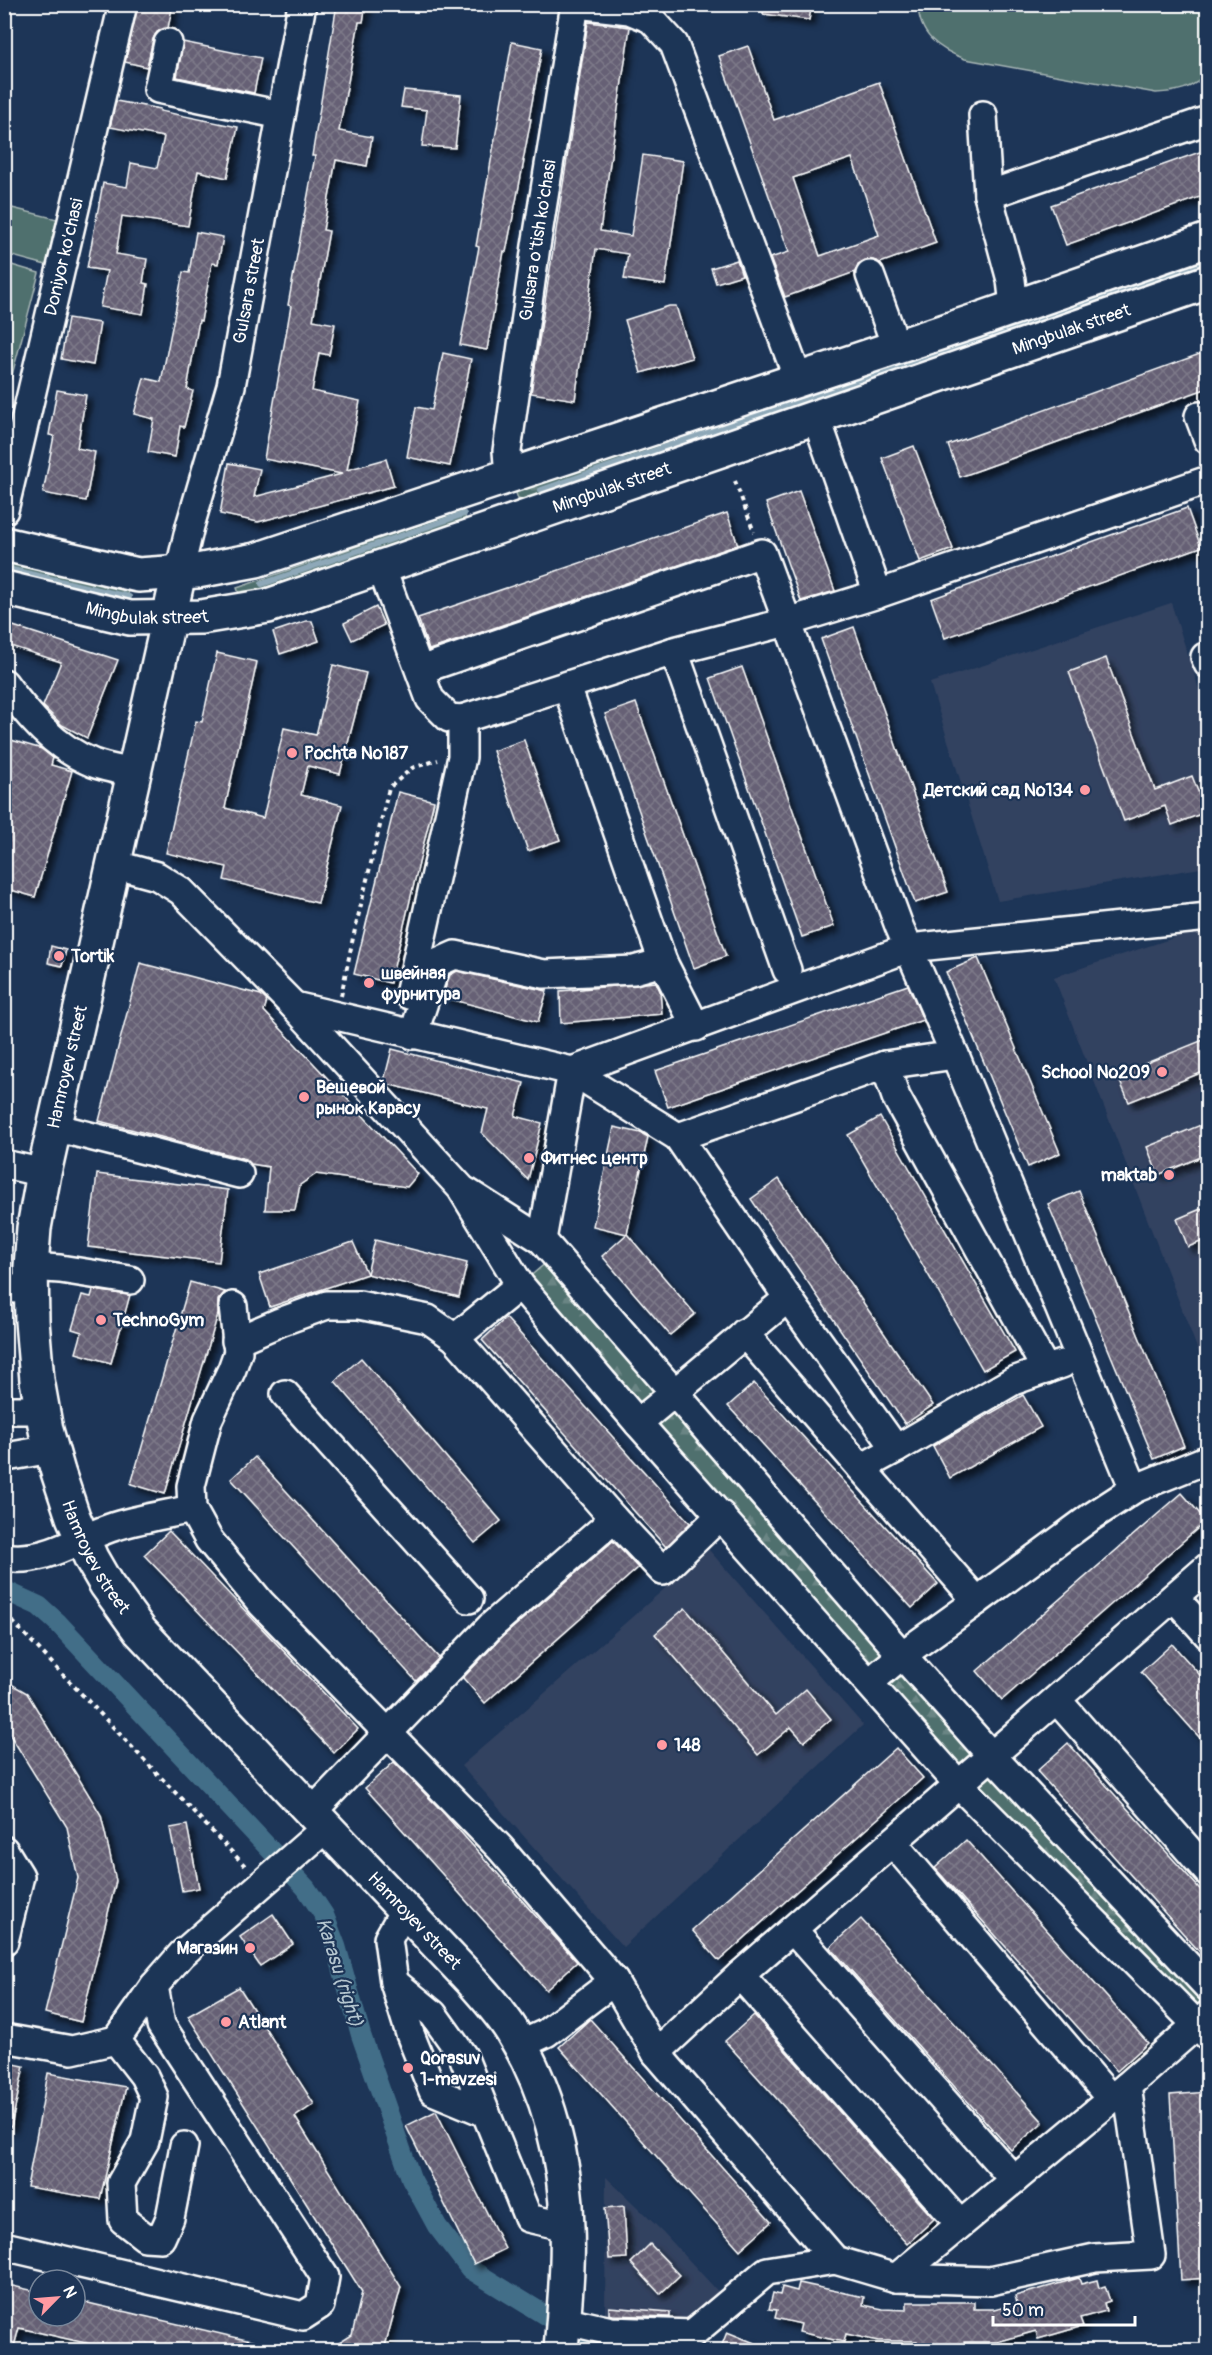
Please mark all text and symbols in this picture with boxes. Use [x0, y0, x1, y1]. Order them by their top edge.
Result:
street label: Gulsara o'tish ko'chasi [515, 158, 562, 322]
street label: Doniyor ko'chasi [39, 196, 89, 318]
street label: Gulsara street [228, 236, 270, 345]
street label: Mingbulak street [1009, 298, 1134, 361]
street label: Mingbulak street [550, 457, 675, 519]
street label: Mingbulak street [83, 597, 211, 630]
place label: Pochta №187 [304, 742, 409, 765]
marker: Pochta №187 [285, 746, 299, 760]
place label: Детский сад №134 [923, 779, 1074, 802]
marker: Детский сад №134 [1078, 783, 1092, 797]
place label: Tortik [70, 945, 115, 968]
marker: Tortik [52, 949, 66, 963]
place label: швейная фурнитура [381, 962, 461, 1006]
marker: швейная фурнитура [362, 976, 376, 990]
street label: Hamroyev street [42, 1002, 93, 1131]
place label: School №209 [1041, 1061, 1150, 1084]
marker: School №209 [1155, 1065, 1169, 1079]
place label: Вещевой рынок Карасу [316, 1076, 421, 1120]
marker: Вещевой рынок Карасу [297, 1090, 311, 1104]
place label: Фитнес центр [540, 1147, 648, 1170]
marker: Фитнес центр [522, 1151, 536, 1165]
place label: maktab [1101, 1164, 1157, 1187]
marker: maktab [1162, 1168, 1176, 1182]
place label: TechnoGym [112, 1309, 204, 1332]
marker: TechnoGym [94, 1313, 108, 1327]
street label: Hamroyev street [56, 1497, 135, 1619]
place label: 148 [674, 1734, 701, 1757]
marker: 148 [655, 1738, 669, 1752]
street label: Hamroyev street [362, 1867, 467, 1975]
water label: Karasu (right) [310, 1915, 369, 2030]
place label: Магазин [176, 1937, 238, 1960]
marker: Магазин [243, 1941, 257, 1955]
place label: Atlant [238, 2011, 287, 2034]
marker: Atlant [219, 2015, 233, 2029]
place label: Qorasuv 1-mavzesi [420, 2047, 497, 2091]
marker: Qorasuv 1-mavzesi [401, 2061, 415, 2075]
north arrow [27, 2268, 87, 2328]
text: N [58, 2283, 81, 2301]
scale bar [993, 2289, 1136, 2327]
text: 50 m [1002, 2299, 1044, 2322]

